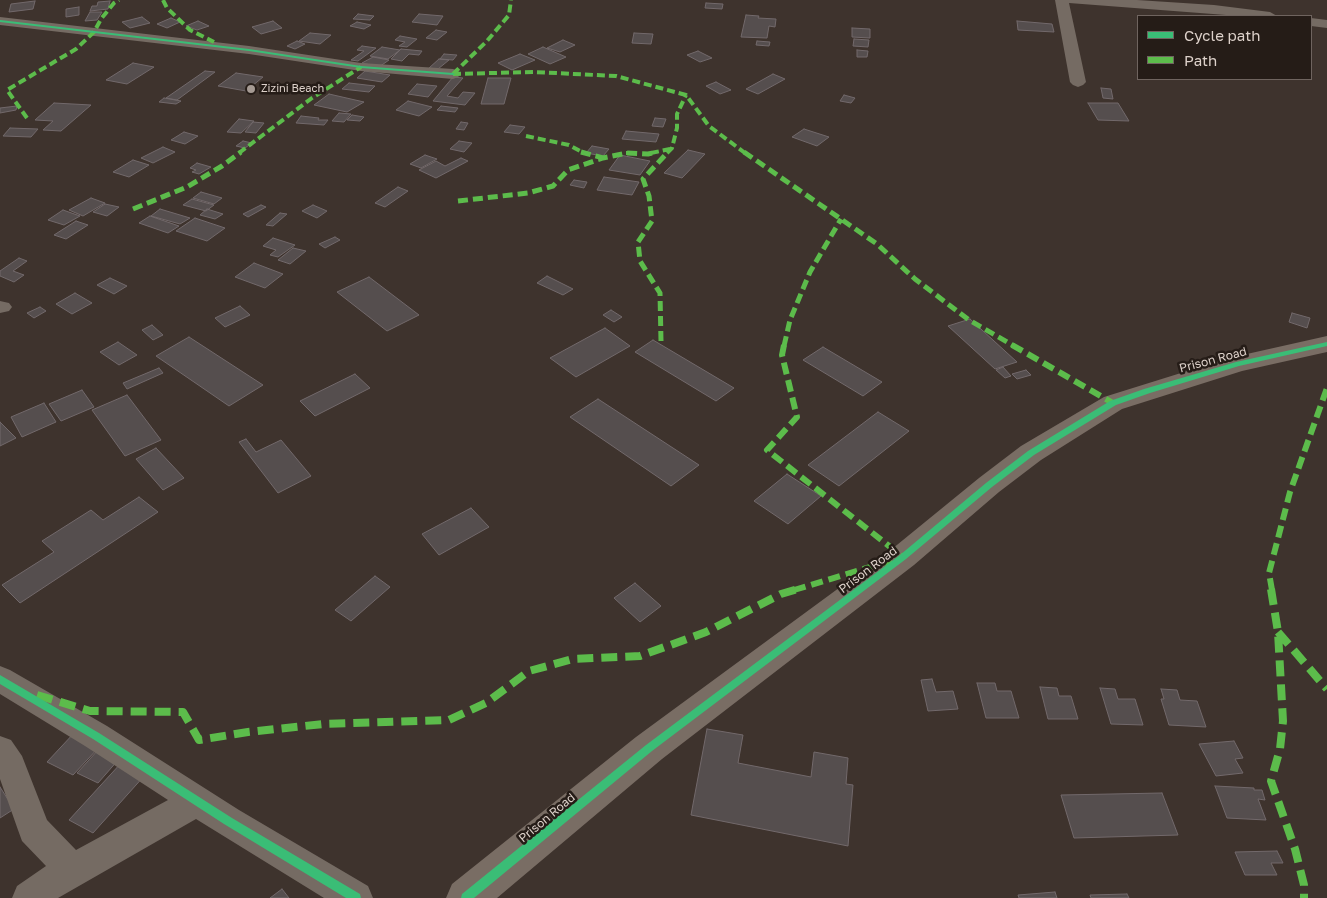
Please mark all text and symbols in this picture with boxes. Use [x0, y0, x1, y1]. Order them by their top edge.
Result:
legend [1137, 15, 1312, 80]
text: Cycle path [1184, 26, 1260, 44]
text: Path [1184, 51, 1217, 69]
place label: Zizini Beach [261, 82, 324, 96]
marker: Zizini Beach [245, 83, 257, 95]
street label: Prison Road [1178, 344, 1248, 376]
street label: Prison Road [836, 543, 900, 597]
street label: Prison Road [516, 790, 578, 846]

